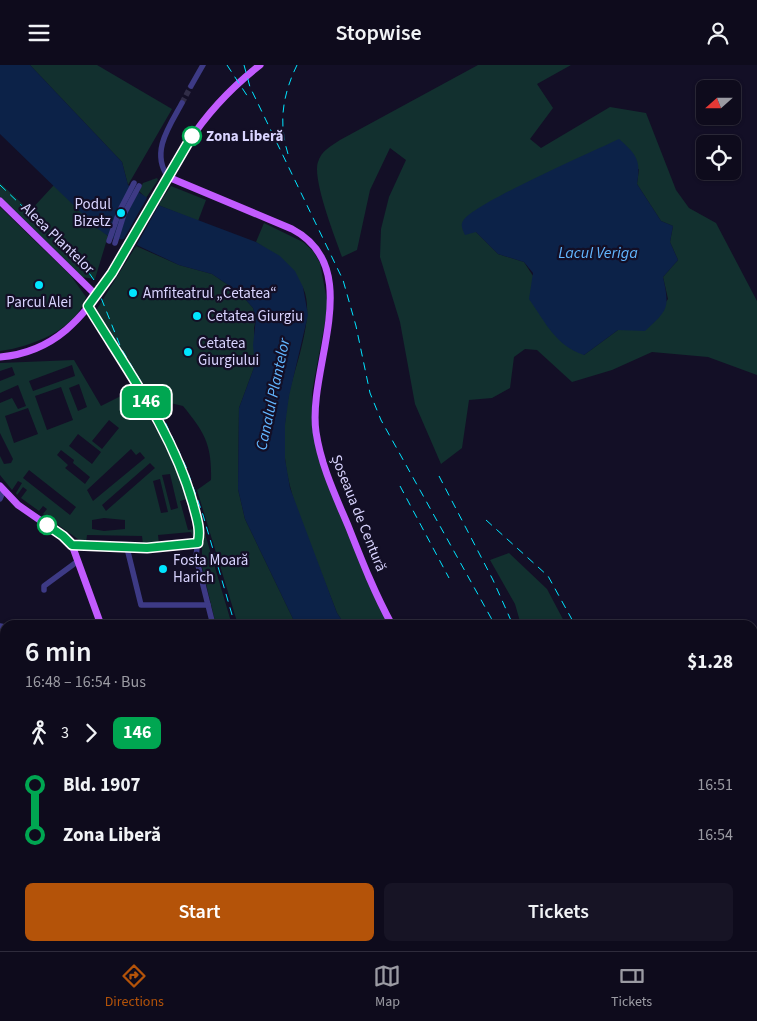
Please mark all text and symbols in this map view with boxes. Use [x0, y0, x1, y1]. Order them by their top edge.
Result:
text: Stopwise [335, 17, 422, 49]
icon: menu [25, 19, 53, 47]
icon: person [704, 19, 732, 47]
north arrow [696, 80, 741, 125]
map controls [696, 80, 741, 180]
marker: Zona Liberă [182, 126, 202, 146]
place label: Zona Liberă [206, 126, 284, 147]
button: locate [696, 135, 741, 180]
place label: Podul Bizetz [74, 194, 111, 232]
street label: Aleea Plantelor [16, 198, 100, 279]
marker: Podul Bizetz [115, 207, 127, 219]
water label: Lacul Veriga [558, 242, 638, 264]
marker: Parcul Alei [33, 279, 45, 291]
place label: Amfiteatrul „Cetatea“ [143, 283, 277, 304]
marker: Amfiteatrul „Cetatea“ [127, 287, 139, 299]
place label: Parcul Alei [6, 292, 72, 313]
place label: Cetatea Giurgiu [207, 306, 303, 327]
marker: Cetatea Giurgiu [191, 310, 203, 322]
place label: Cetatea Giurgiului [198, 333, 259, 371]
water label: Canalul Plantelor [250, 335, 296, 452]
marker: Cetatea Giurgiului [182, 346, 194, 358]
line badge: 146 [117, 386, 175, 418]
text: 146 [132, 389, 160, 414]
street label: Șoseaua de Centură [325, 452, 392, 575]
unlabelled marker [37, 515, 57, 535]
place label: Fosta Moară Harich [173, 550, 248, 588]
marker: Fosta Moară Harich [157, 563, 169, 575]
text: 6 min [25, 632, 92, 672]
text: $1.28 [687, 649, 733, 676]
text: 16:48 – 16:54 · Bus [25, 671, 146, 693]
icon: walk [25, 719, 53, 747]
icon: forward [77, 719, 105, 747]
text: 146 [123, 720, 151, 745]
text: 3 [61, 722, 69, 744]
text: Bld. 1907 [63, 772, 140, 799]
text: 16:51 [697, 774, 733, 796]
text: Zona Liberă [63, 822, 161, 849]
text: 16:54 [697, 824, 733, 846]
button: Start [25, 883, 374, 941]
button: Tickets [384, 883, 733, 941]
tab: Directions [105, 962, 164, 1012]
tab: Map [373, 962, 401, 1012]
tab: Tickets [611, 962, 652, 1012]

